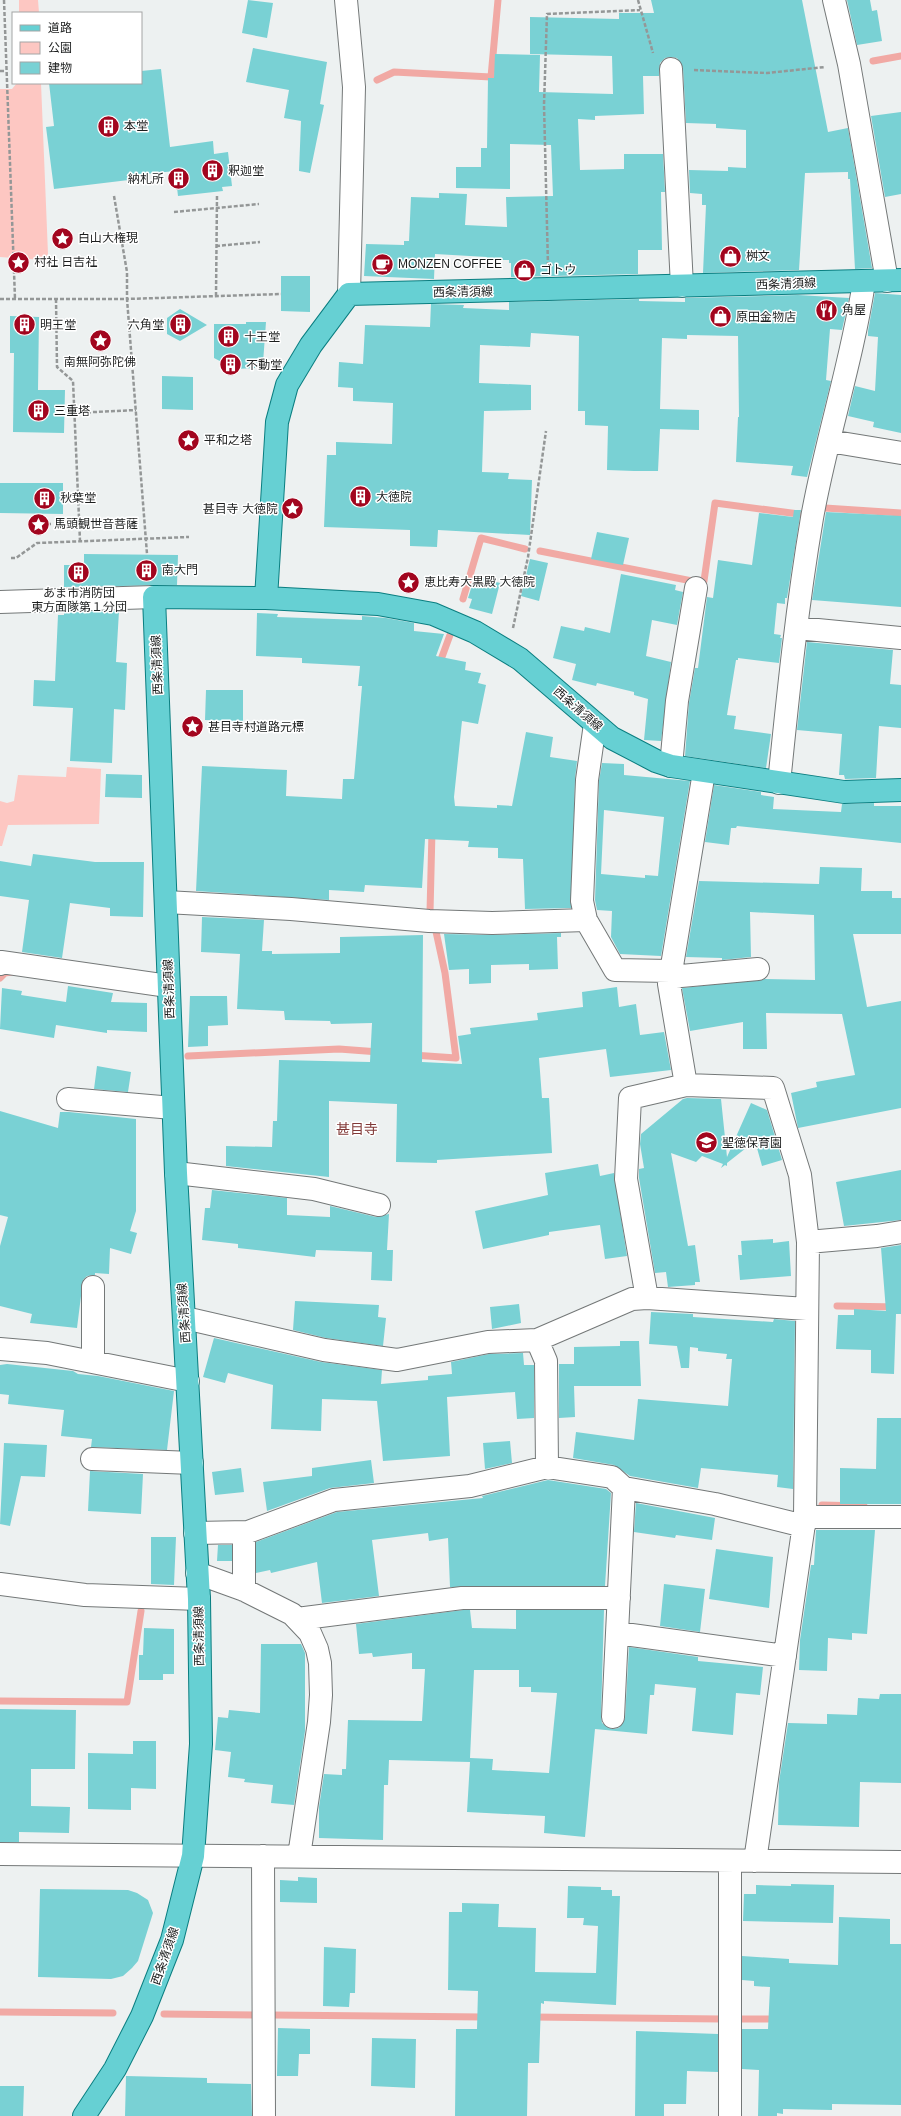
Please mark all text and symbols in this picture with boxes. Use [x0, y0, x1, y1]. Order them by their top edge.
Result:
legend [12, 12, 142, 84]
text: 道路 [48, 21, 72, 35]
text: 公園 [48, 41, 72, 55]
text: 建物 [48, 61, 72, 75]
building icon: 本堂 [96, 113, 122, 139]
place label: 本堂 [124, 119, 148, 133]
building icon: 釈迦堂 [200, 158, 226, 184]
place label: 釈迦堂 [228, 164, 264, 178]
building icon: 納札所 [166, 166, 192, 192]
place label: 納札所 [128, 172, 164, 186]
place icon: 白山大権現 [50, 225, 76, 251]
place label: 白山大権現 [78, 231, 138, 245]
shop icon: 桝文 [717, 243, 743, 269]
place icon: 村社 日吉社 [5, 249, 31, 275]
place label: 桝文 [746, 249, 770, 263]
cafe icon: MONZEN COFFEE [370, 251, 396, 277]
place label: 村社 日吉社 [34, 255, 97, 269]
place label: MONZEN COFFEE [398, 257, 502, 271]
shop icon: ゴトウ [512, 257, 538, 283]
place label: ゴトウ [540, 263, 576, 277]
street label: 西条清須線 [756, 276, 816, 292]
street label: 西条清須線 [433, 284, 493, 300]
restaurant icon: 角屋 [814, 297, 840, 323]
place label: 角屋 [842, 303, 866, 317]
shop icon: 原田金物店 [707, 304, 733, 330]
place label: 原田金物店 [736, 310, 796, 324]
building icon: 明王堂 [12, 312, 38, 338]
building icon: 六角堂 [167, 312, 193, 338]
place label: 明王堂 [40, 318, 76, 332]
place label: 六角堂 [128, 318, 164, 332]
building icon: 十王堂 [216, 324, 242, 350]
place icon: 南無阿弥陀佛 [87, 328, 113, 354]
place label: 十王堂 [244, 330, 280, 344]
building icon: 不動堂 [217, 352, 243, 378]
place label: 南無阿弥陀佛 [64, 355, 136, 369]
place label: 不動堂 [246, 358, 282, 372]
building icon: 三重塔 [26, 398, 52, 424]
place label: 三重塔 [54, 404, 90, 418]
place icon: 平和之塔 [176, 427, 202, 453]
place label: 平和之塔 [204, 433, 252, 447]
building icon: 大徳院 [348, 484, 374, 510]
building icon: 秋葉堂 [32, 485, 58, 511]
place label: 大徳院 [376, 490, 412, 504]
place label: 秋葉堂 [60, 491, 96, 505]
place icon: 甚目寺 大徳院 [280, 496, 306, 522]
place label: 甚目寺 大徳院 [203, 502, 278, 516]
place icon: 馬頭観世音菩薩 [25, 511, 51, 537]
place label: 馬頭観世音菩薩 [54, 517, 138, 531]
building icon: 南大門 [133, 557, 159, 583]
building icon: あま市消防団 東方面隊第１分団 [66, 559, 92, 585]
place label: 南大門 [162, 563, 198, 577]
place icon: 恵比寿大黒殿 大徳院 [395, 569, 421, 595]
place label: 恵比寿大黒殿 大徳院 [424, 575, 535, 589]
place label: あま市消防団 東方面隊第１分団 [31, 586, 127, 614]
street label: 西条清須線 [149, 635, 165, 695]
street label: 西条清須線 [551, 684, 605, 734]
place icon: 甚目寺村道路元標 [180, 714, 206, 740]
place label: 甚目寺村道路元標 [208, 720, 304, 734]
street label: 西条清須線 [161, 959, 177, 1019]
district label: 甚目寺 [336, 1121, 378, 1137]
school or university icon: 聖徳保育園 [694, 1130, 720, 1156]
place label: 聖徳保育園 [722, 1136, 782, 1150]
street label: 西条清須線 [175, 1283, 193, 1343]
street label: 西条清須線 [191, 1606, 207, 1666]
street label: 西条清須線 [149, 1925, 181, 1987]

